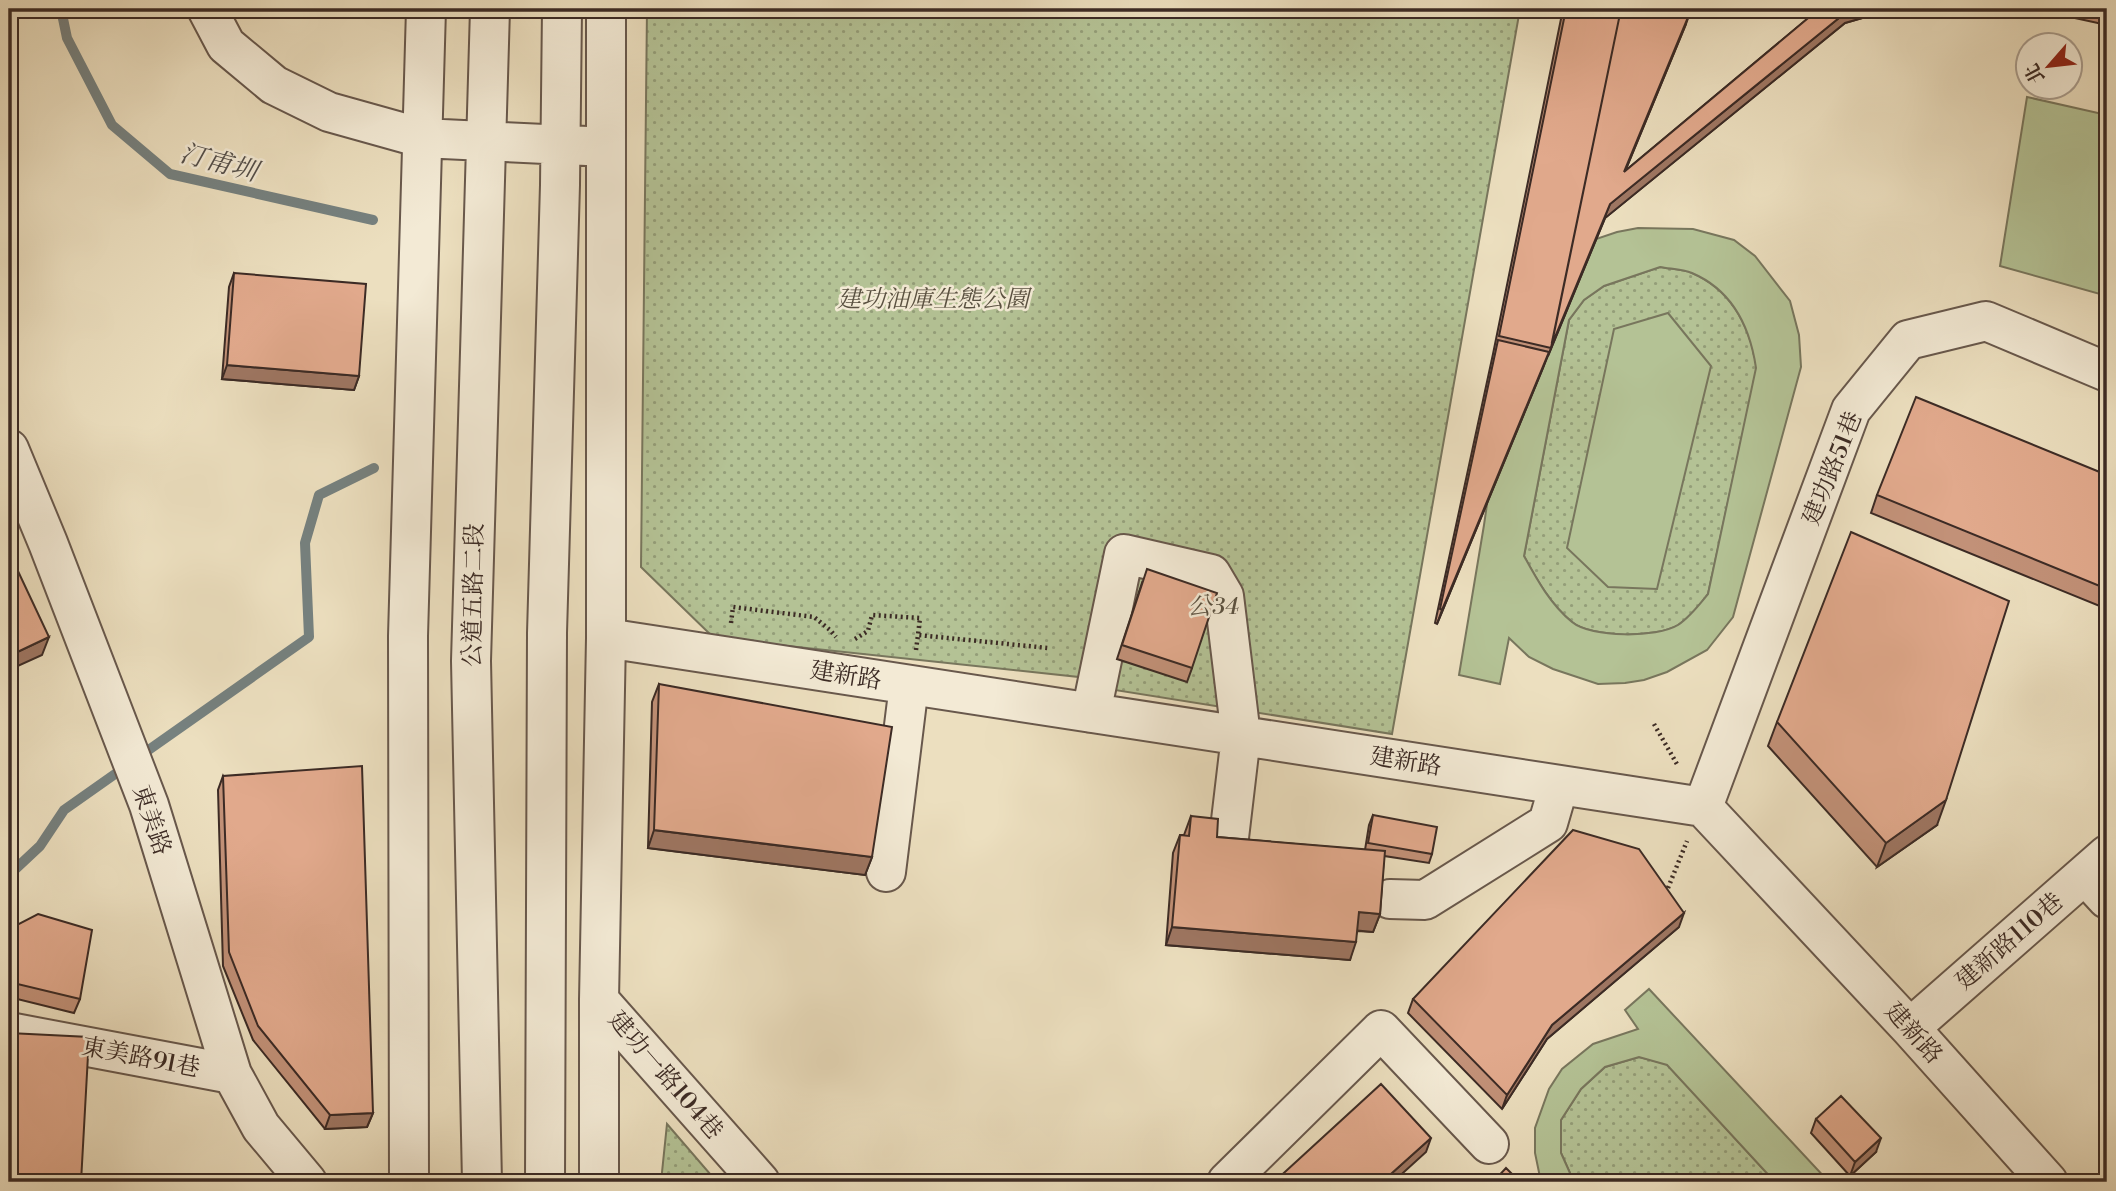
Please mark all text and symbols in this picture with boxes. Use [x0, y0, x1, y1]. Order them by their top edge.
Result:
north arrow [2014, 32, 2084, 102]
text: 北 [2020, 59, 2050, 88]
water label: 汀甫圳 [177, 137, 264, 190]
park label: 建功油庫生態公園 [837, 285, 1033, 315]
street label: 建功路51巷 [1797, 407, 1869, 529]
street label: 公道五路二段 [458, 523, 490, 667]
park label: 公34 [1188, 592, 1239, 622]
street label: 建新路 [808, 656, 884, 696]
street label: 建新路 [1368, 742, 1444, 782]
street label: 東美路 [125, 781, 177, 859]
street label: 建新路110巷 [1950, 887, 2070, 997]
street label: 建新路 [1878, 997, 1948, 1070]
street label: 建功一路104巷 [602, 1006, 729, 1146]
street label: 東美路91巷 [79, 1032, 203, 1084]

